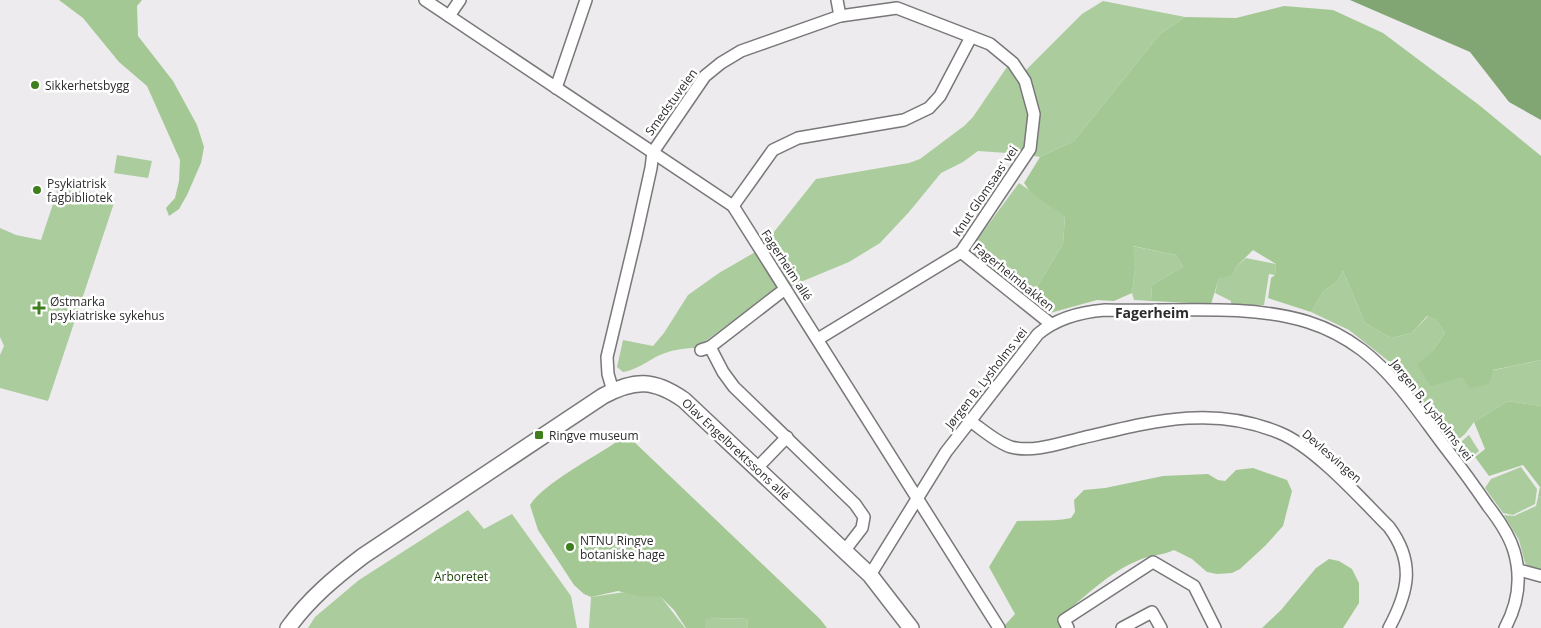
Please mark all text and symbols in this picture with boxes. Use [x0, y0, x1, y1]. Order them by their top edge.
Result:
street label: Smedstuveien [641, 65, 701, 139]
place label: Sikkerhetsbygg [45, 77, 130, 94]
marker: Sikkerhetsbygg [29, 79, 41, 91]
street label: Knut Glomsaas' vei [948, 142, 1022, 240]
place label: Psykiatrisk fagbibliotek [47, 175, 113, 206]
marker: Psykiatrisk fagbibliotek [31, 184, 43, 196]
street label: Fagerheim allé [758, 226, 817, 304]
street label: Fagerheimbakken [970, 239, 1058, 315]
place label: Østmarka psykiatriske sykehus [50, 293, 165, 324]
marker: Østmarka psykiatriske sykehus [32, 301, 46, 315]
district label: Fagerheim [1115, 303, 1189, 322]
street label: Jørgen B. Lysholms vei [940, 324, 1031, 433]
street label: Jørgen B. Lysholms vei [1386, 355, 1477, 464]
street label: Olav Engelbrektssons allé [678, 394, 794, 504]
street label: Devlesvingen [1299, 425, 1365, 487]
place label: Ringve museum [549, 427, 639, 444]
marker: Ringve museum [533, 429, 545, 441]
place label: NTNU Ringve botaniske hage [580, 532, 665, 563]
marker: NTNU Ringve botaniske hage [564, 541, 576, 553]
park label: Arboretet [434, 568, 488, 585]

